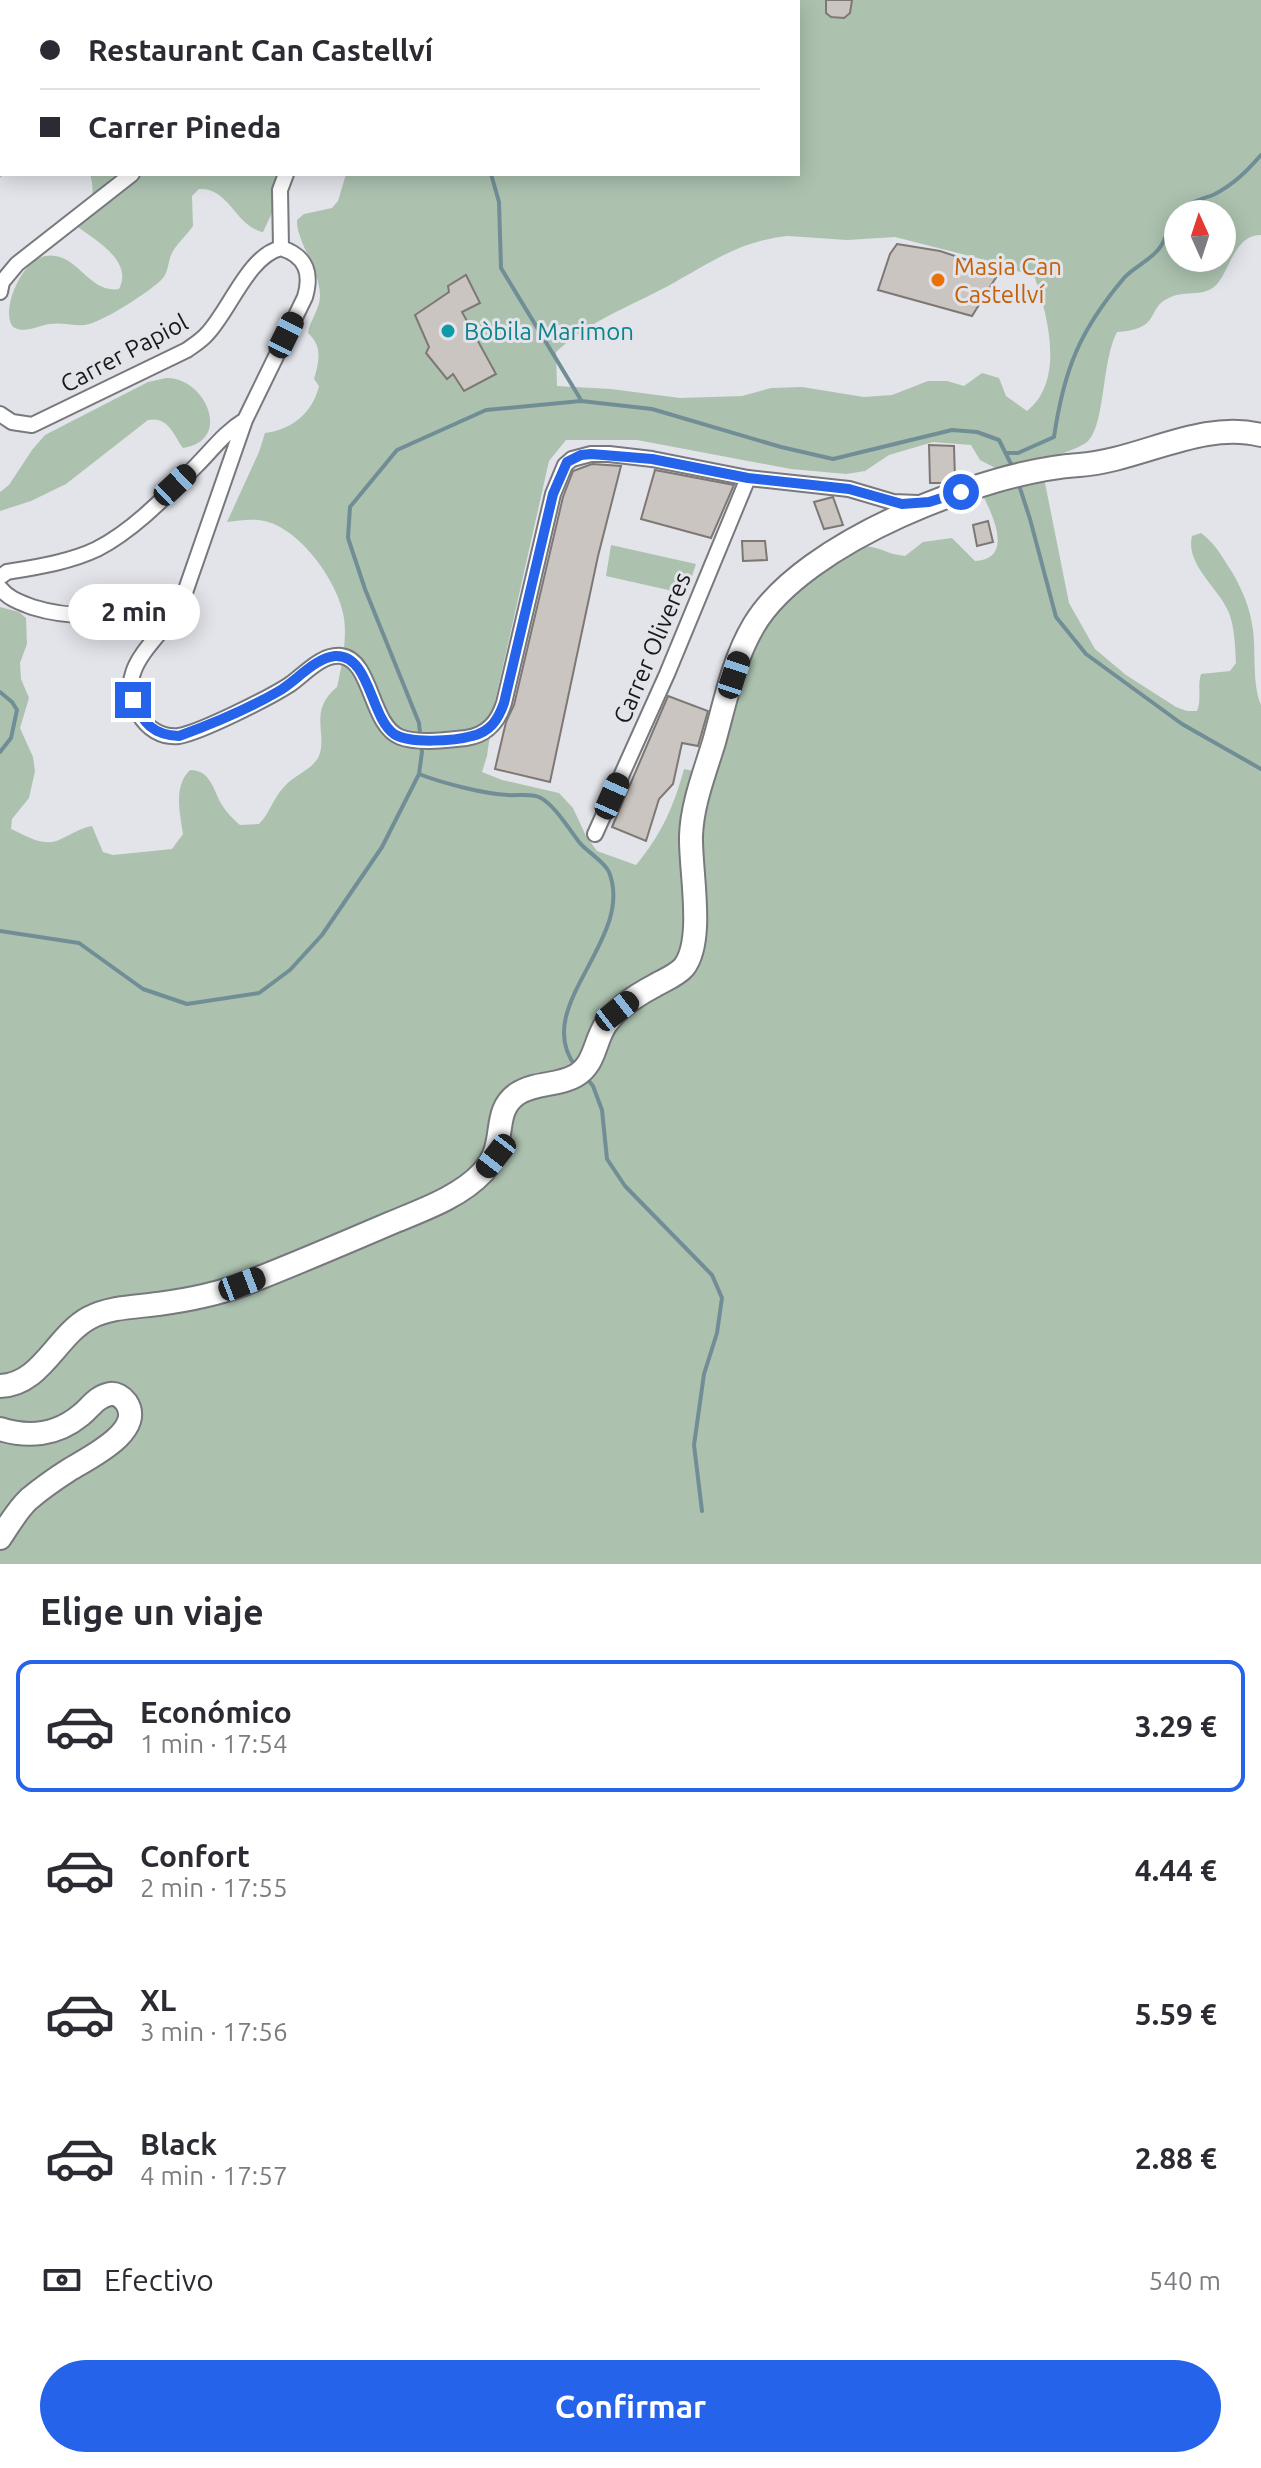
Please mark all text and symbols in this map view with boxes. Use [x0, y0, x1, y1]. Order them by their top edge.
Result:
text: Restaurant Can Castellví [88, 33, 433, 67]
text: Carrer Pineda [88, 110, 281, 144]
north arrow [1164, 200, 1236, 272]
map controls [1164, 200, 1236, 272]
place label: Masia Can Castellví [954, 253, 1062, 308]
marker: Masia Can Castellví [929, 271, 947, 289]
street label: Carrer Papiol [56, 308, 192, 398]
car [265, 308, 307, 362]
place label: Bòbila Marimon [464, 318, 634, 345]
marker: Bòbila Marimon [439, 322, 457, 340]
car [149, 460, 201, 510]
route start [943, 474, 979, 510]
street label: Carrer Oliveres [608, 568, 696, 728]
callout: 2 min [67, 584, 199, 640]
text: 2 min [101, 597, 167, 626]
car [715, 648, 753, 702]
route end [115, 682, 151, 718]
car [591, 769, 633, 823]
car [591, 987, 643, 1035]
car [472, 1130, 520, 1182]
car [215, 1264, 269, 1304]
text: Elige un viaje [40, 1591, 264, 1632]
icon: car [44, 1690, 116, 1762]
text: Económico [140, 1695, 292, 1729]
text: 3.29 € [1135, 1709, 1217, 1743]
text: 1 min · 17:54 [140, 1729, 288, 1758]
icon: car [44, 1834, 116, 1906]
text: Confort [140, 1839, 250, 1873]
text: 4.44 € [1135, 1853, 1217, 1887]
text: 2 min · 17:55 [140, 1873, 288, 1902]
icon: car [44, 1978, 116, 2050]
text: XL [140, 1983, 176, 2017]
text: 5.59 € [1135, 1997, 1217, 2031]
text: 3 min · 17:56 [140, 2017, 288, 2046]
icon: car [44, 2122, 116, 2194]
text: Black [140, 2127, 217, 2161]
text: 2.88 € [1135, 2141, 1217, 2175]
text: 4 min · 17:57 [140, 2161, 288, 2190]
icon: cash [40, 2258, 84, 2302]
text: Efectivo [104, 2263, 214, 2297]
text: 540 m [1149, 2266, 1221, 2295]
button: Confirmar [40, 2360, 1221, 2452]

